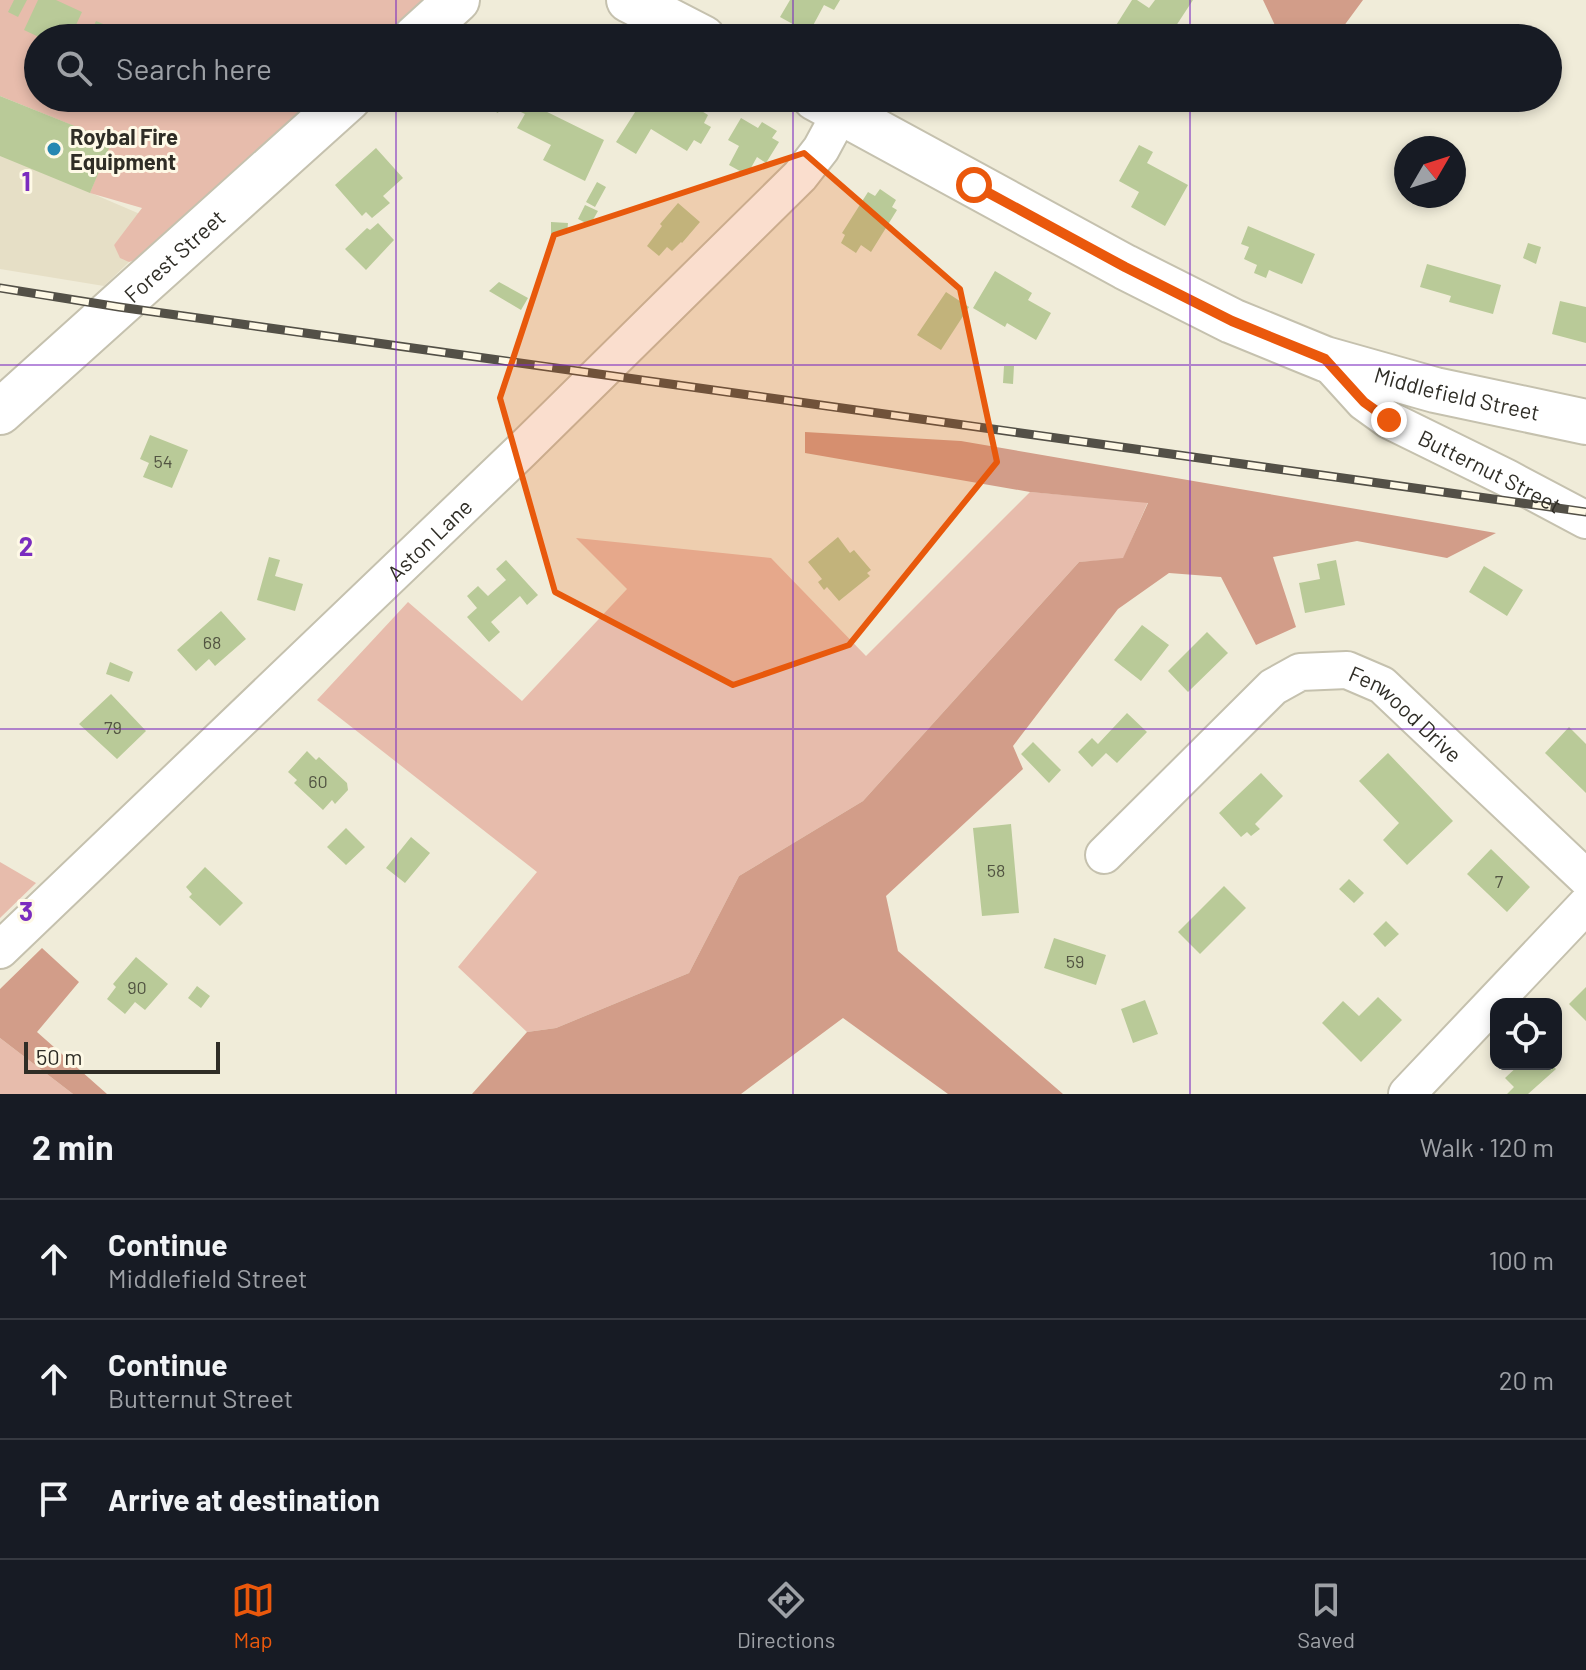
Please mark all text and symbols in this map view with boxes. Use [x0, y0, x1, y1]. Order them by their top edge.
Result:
search box [24, 24, 1562, 112]
icon: search [52, 46, 96, 90]
text: Search here [116, 50, 272, 86]
place label: Roybal Fire Equipment [70, 123, 178, 174]
north arrow [1394, 136, 1466, 208]
marker: Roybal Fire Equipment [45, 140, 63, 158]
text: 1 [21, 165, 31, 196]
route start [956, 167, 992, 203]
street label: Forest Street [118, 204, 230, 307]
street label: Middlefield Street [1372, 361, 1542, 425]
route end [1371, 402, 1407, 438]
street label: Butternut Street [1414, 424, 1566, 518]
house number: 54 [153, 450, 173, 472]
street label: Aston Lane [381, 493, 477, 586]
text: 2 [19, 530, 33, 561]
house number: 68 [203, 631, 221, 653]
street label: Fenwood Drive [1345, 660, 1468, 767]
house number: 79 [104, 716, 122, 738]
house number: 60 [308, 770, 328, 792]
house number: 58 [987, 859, 1005, 881]
house number: 7 [1495, 870, 1504, 892]
text: 3 [19, 895, 33, 926]
house number: 59 [1066, 950, 1084, 972]
house number: 90 [127, 976, 147, 998]
map controls [1490, 998, 1562, 1070]
button: locate [1490, 998, 1562, 1070]
scale bar [24, 1038, 220, 1074]
text: 50 m [36, 1043, 82, 1069]
text: 2 min [32, 1126, 114, 1167]
text: Walk · 120 m [1420, 1131, 1554, 1162]
text: Continue [108, 1226, 228, 1262]
icon: ahead [32, 1237, 76, 1281]
text: 100 m [1489, 1244, 1554, 1275]
text: Middlefield Street [108, 1262, 308, 1293]
text: Continue [108, 1346, 228, 1382]
icon: ahead [32, 1357, 76, 1401]
text: 20 m [1499, 1364, 1554, 1395]
text: Butternut Street [108, 1382, 293, 1413]
icon: arrive [32, 1477, 76, 1521]
text: Arrive at destination [108, 1481, 380, 1517]
tab: Map [231, 1578, 275, 1652]
tab: Directions [737, 1578, 835, 1652]
tab: Saved [1297, 1578, 1355, 1652]

